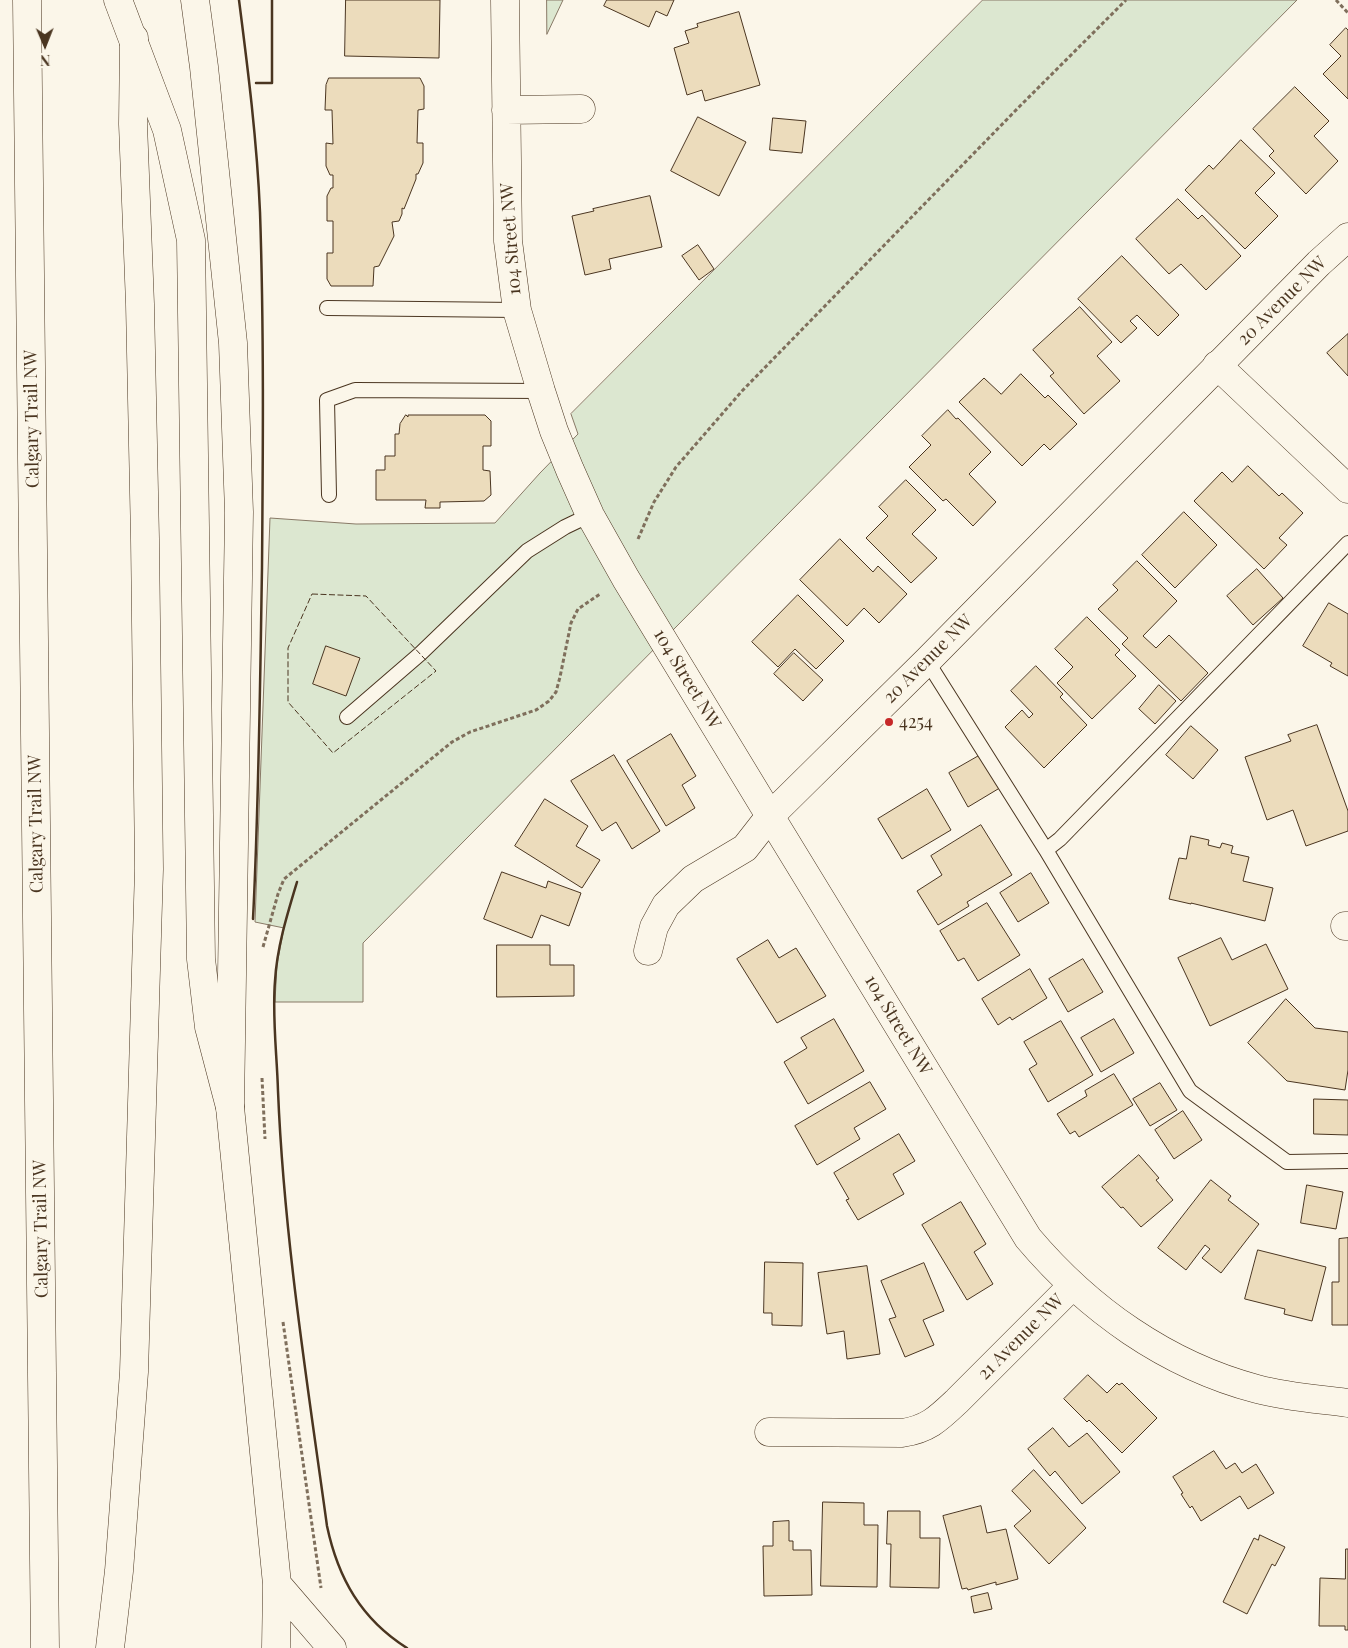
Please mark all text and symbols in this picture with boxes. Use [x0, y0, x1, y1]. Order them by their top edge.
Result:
north arrow [20, 20, 70, 70]
text: N [40, 51, 50, 70]
street label: 104 Street NW [496, 182, 526, 296]
street label: 20 Avenue NW [1233, 252, 1331, 350]
street label: Calgary Trail NW [20, 350, 44, 488]
street label: 20 Avenue NW [879, 610, 977, 708]
street label: 104 Street NW [649, 625, 725, 733]
place label: 4254 [899, 711, 933, 733]
marker: 4254 [883, 716, 895, 728]
street label: Calgary Trail NW [24, 755, 48, 893]
street label: 104 Street NW [860, 971, 936, 1079]
street label: Calgary Trail NW [29, 1160, 53, 1298]
street label: 21 Avenue NW [974, 1290, 1068, 1384]

